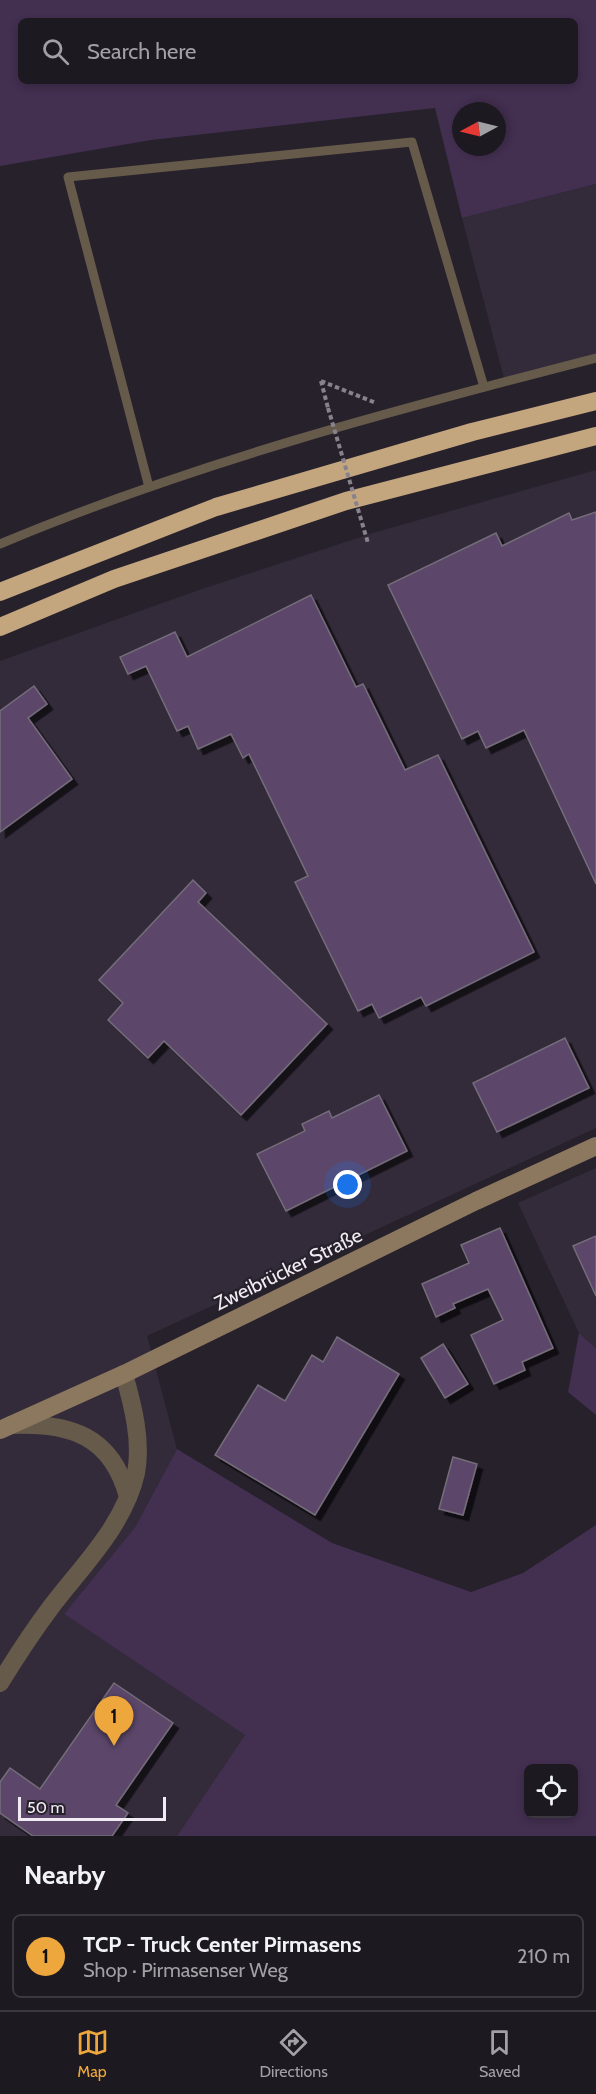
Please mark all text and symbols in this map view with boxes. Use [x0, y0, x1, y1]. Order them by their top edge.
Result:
search box [18, 18, 578, 84]
icon: search [39, 35, 72, 68]
text: Search here [87, 38, 196, 65]
north arrow [452, 102, 506, 156]
your location [333, 1170, 362, 1199]
street label: Zweibrücker Straße [210, 1223, 366, 1315]
pin: 1 [94, 1696, 134, 1746]
map controls [524, 1764, 578, 1818]
button: locate [524, 1764, 578, 1818]
scale bar [18, 1794, 166, 1822]
text: 50 m [27, 1798, 64, 1817]
text: Nearby [24, 1859, 105, 1891]
text: TCP - Truck Center Pirmasens [83, 1931, 361, 1958]
text: 1 [42, 1944, 49, 1968]
text: 210 m [517, 1944, 570, 1968]
text: Shop · Pirmasenser Weg [83, 1958, 288, 1982]
tab: Map [76, 2026, 109, 2081]
tab: Directions [260, 2026, 328, 2081]
tab: Saved [479, 2026, 520, 2081]

